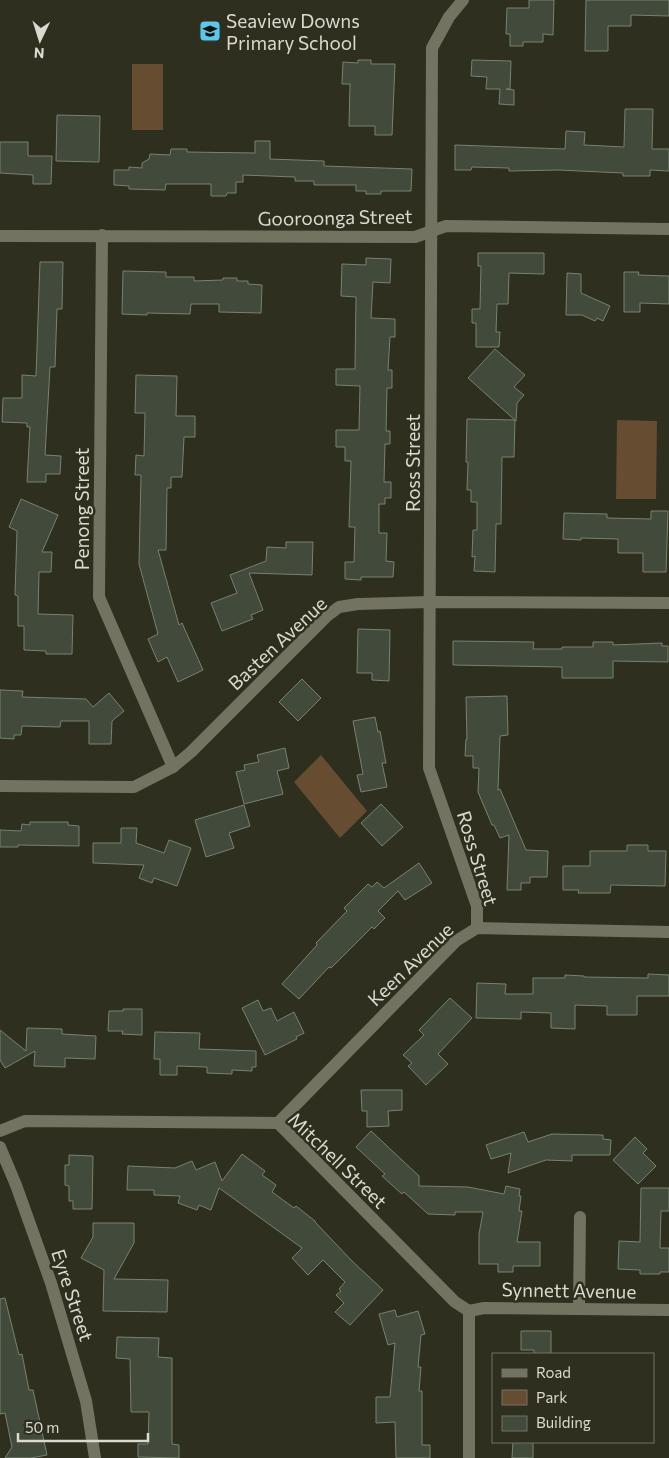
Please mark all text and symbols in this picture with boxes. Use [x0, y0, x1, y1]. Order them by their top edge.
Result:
place label: Seaview Downs Primary School [226, 9, 360, 54]
north arrow [15, 15, 65, 65]
school or university icon: Seaview Downs Primary School [198, 19, 222, 43]
text: N [33, 45, 45, 62]
street label: Gooroonga Street [257, 204, 413, 230]
street label: Ross Street [401, 414, 424, 512]
street label: Penong Street [70, 448, 93, 570]
street label: Basten Avenue [223, 592, 331, 694]
street label: Ross Street [453, 808, 503, 908]
street label: Keen Avenue [362, 918, 458, 1010]
street label: Mitchell Street [284, 1107, 392, 1213]
street label: Eyre Street [47, 1246, 99, 1344]
street label: Synnett Avenue [501, 1277, 637, 1303]
legend [492, 1353, 654, 1443]
text: Road [536, 1363, 571, 1381]
text: Park [536, 1388, 567, 1406]
scale bar [18, 1410, 148, 1442]
text: Building [536, 1413, 591, 1431]
text: 50 m [25, 1418, 59, 1436]

